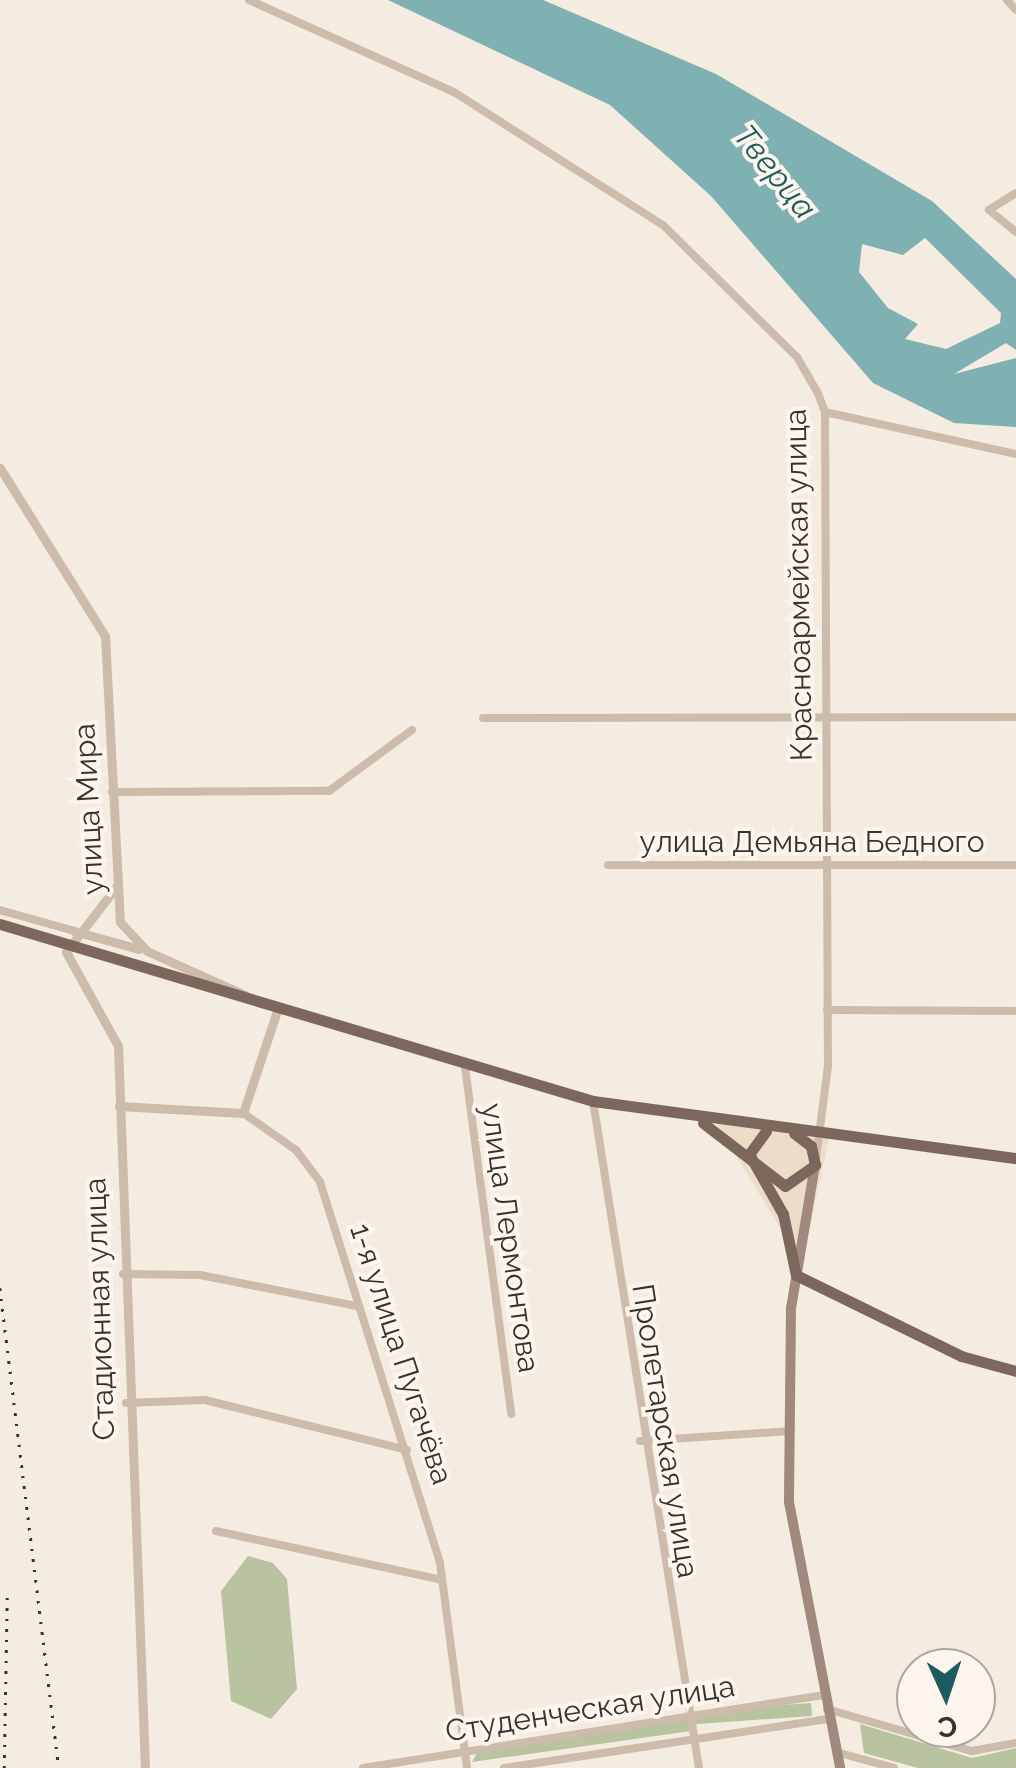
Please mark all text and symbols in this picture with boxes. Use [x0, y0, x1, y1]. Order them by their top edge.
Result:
water label: Тверца [726, 117, 824, 227]
street label: Красноармейская улица [778, 408, 820, 762]
street label: улица Мира [67, 722, 111, 896]
street label: улица Демьяна Бедного [639, 824, 985, 860]
street label: улица Лермонтова [473, 1101, 547, 1375]
street label: Стадионная улица [77, 1177, 123, 1441]
street label: 1-я улица Пугачёва [342, 1219, 460, 1489]
street label: Пролетарская улица [624, 1281, 706, 1581]
north arrow [896, 1648, 996, 1748]
street label: Студенческая улица [442, 1668, 738, 1750]
text: С [937, 1709, 958, 1743]

